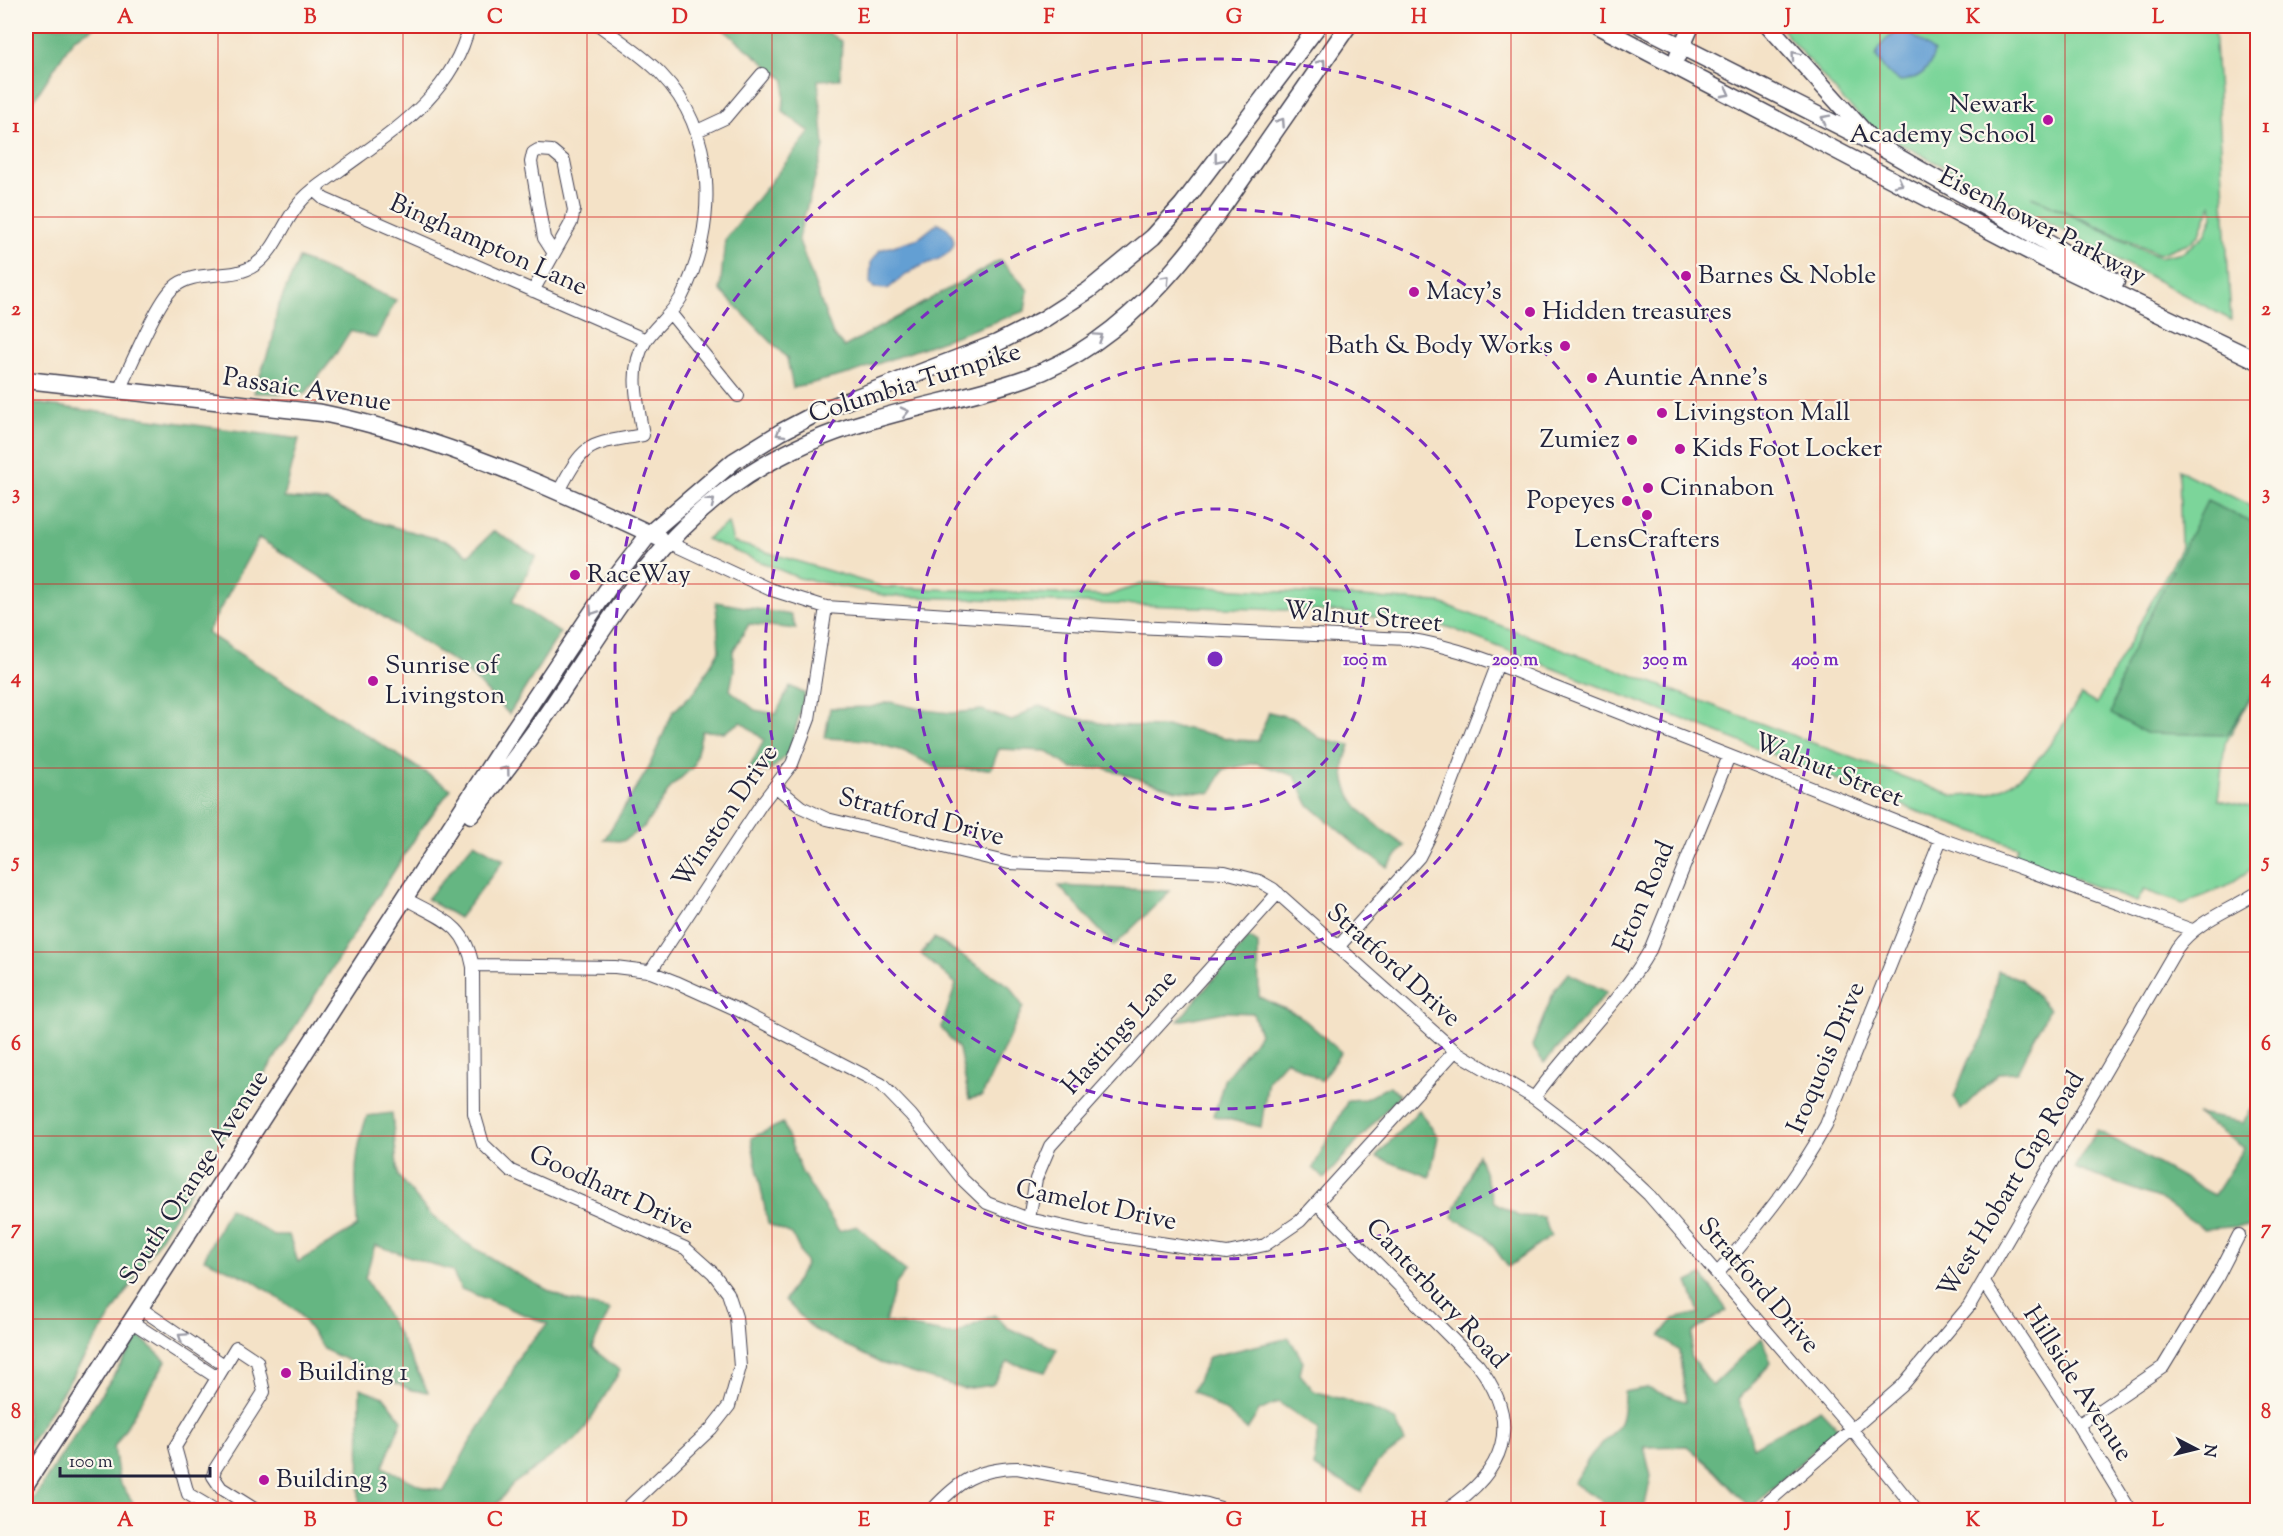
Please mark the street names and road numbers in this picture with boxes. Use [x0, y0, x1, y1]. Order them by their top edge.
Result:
street label: Eisenhower Parkway [1932, 159, 2152, 295]
street label: Binghampton Lane [383, 186, 593, 306]
street label: Columbia Turnpike [804, 334, 1026, 434]
street label: Passaic Avenue [220, 359, 394, 423]
street label: Walnut Street [1283, 593, 1444, 643]
street label: Walnut Street [1748, 724, 1908, 818]
street label: Winston Drive [664, 737, 788, 897]
street label: Stratford Drive [834, 779, 1008, 857]
street label: Eton Road [1605, 835, 1685, 959]
street label: Stratford Drive [1317, 895, 1469, 1037]
street label: Hastings Lane [1054, 962, 1186, 1104]
street label: Iroquois Drive [1778, 976, 1876, 1140]
street label: South Orange Avenue [111, 1063, 279, 1293]
street label: West Hobart Gap Road [1929, 1064, 2095, 1306]
street label: Goodhart Drive [523, 1137, 699, 1245]
street label: Camelot Drive [1012, 1171, 1180, 1241]
street label: Canterbury Road [1356, 1210, 1516, 1378]
street label: Stratford Drive [1688, 1210, 1828, 1362]
street label: Hillside Avenue [2013, 1299, 2141, 1469]

